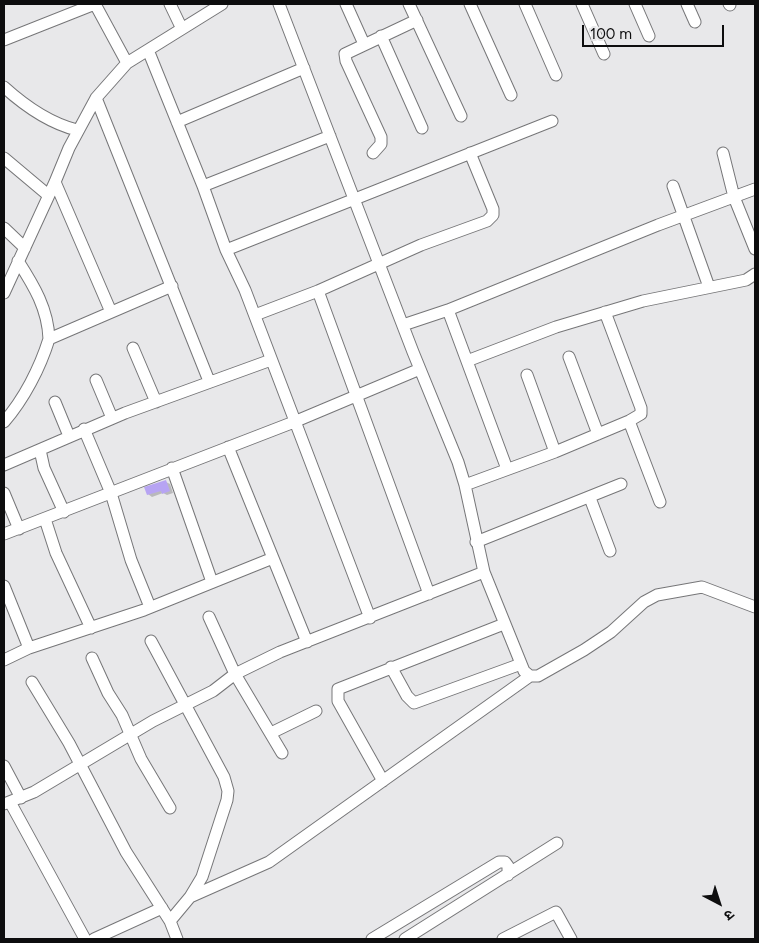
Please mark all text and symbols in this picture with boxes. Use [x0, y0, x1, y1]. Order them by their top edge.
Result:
scale bar [584, 15, 726, 47]
text: 100 m [590, 25, 632, 43]
north arrow [694, 878, 744, 928]
text: उ [720, 906, 738, 924]

